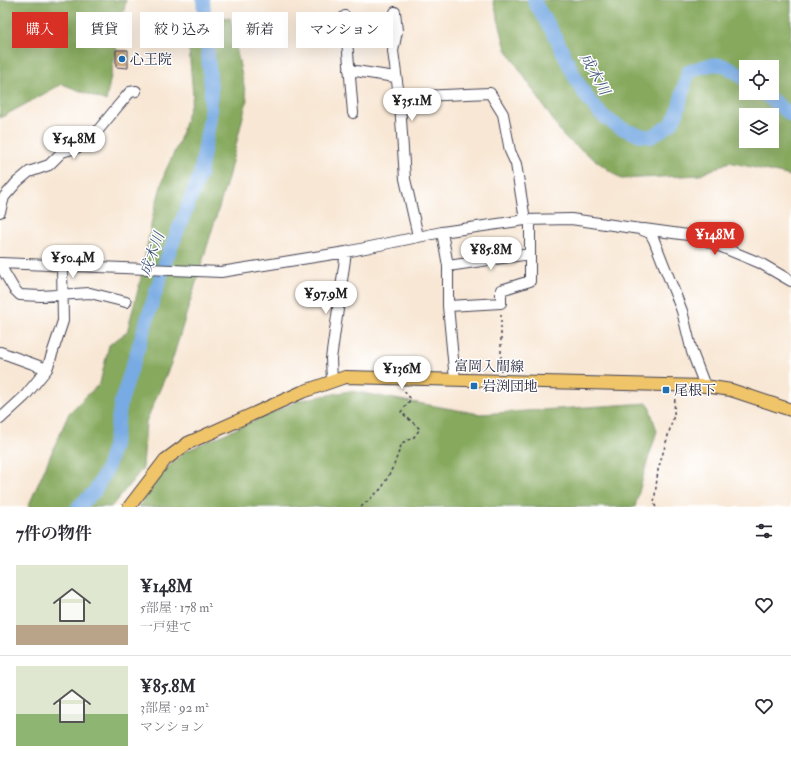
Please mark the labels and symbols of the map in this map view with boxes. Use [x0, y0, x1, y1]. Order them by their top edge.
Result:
water label: 成木川 [575, 50, 615, 100]
place label: 心王院 [130, 51, 172, 68]
marker: 心王院 [117, 54, 127, 64]
pin: ¥35.1M [379, 88, 445, 122]
pin: ¥54.8M [41, 126, 107, 160]
pin: ¥148M [687, 222, 743, 256]
water label: 成木川 [136, 228, 170, 279]
pin: ¥85.8M [458, 237, 524, 271]
pin: ¥50.4M [40, 245, 106, 279]
pin: ¥97.9M [293, 281, 359, 315]
pin: ¥136M [374, 356, 430, 390]
street label: 富岡入間線 [454, 357, 524, 376]
place label: 岩渕団地 [482, 378, 538, 395]
marker: 岩渕団地 [469, 381, 479, 391]
place label: 尾根下 [674, 382, 716, 399]
marker: 尾根下 [661, 385, 671, 395]

